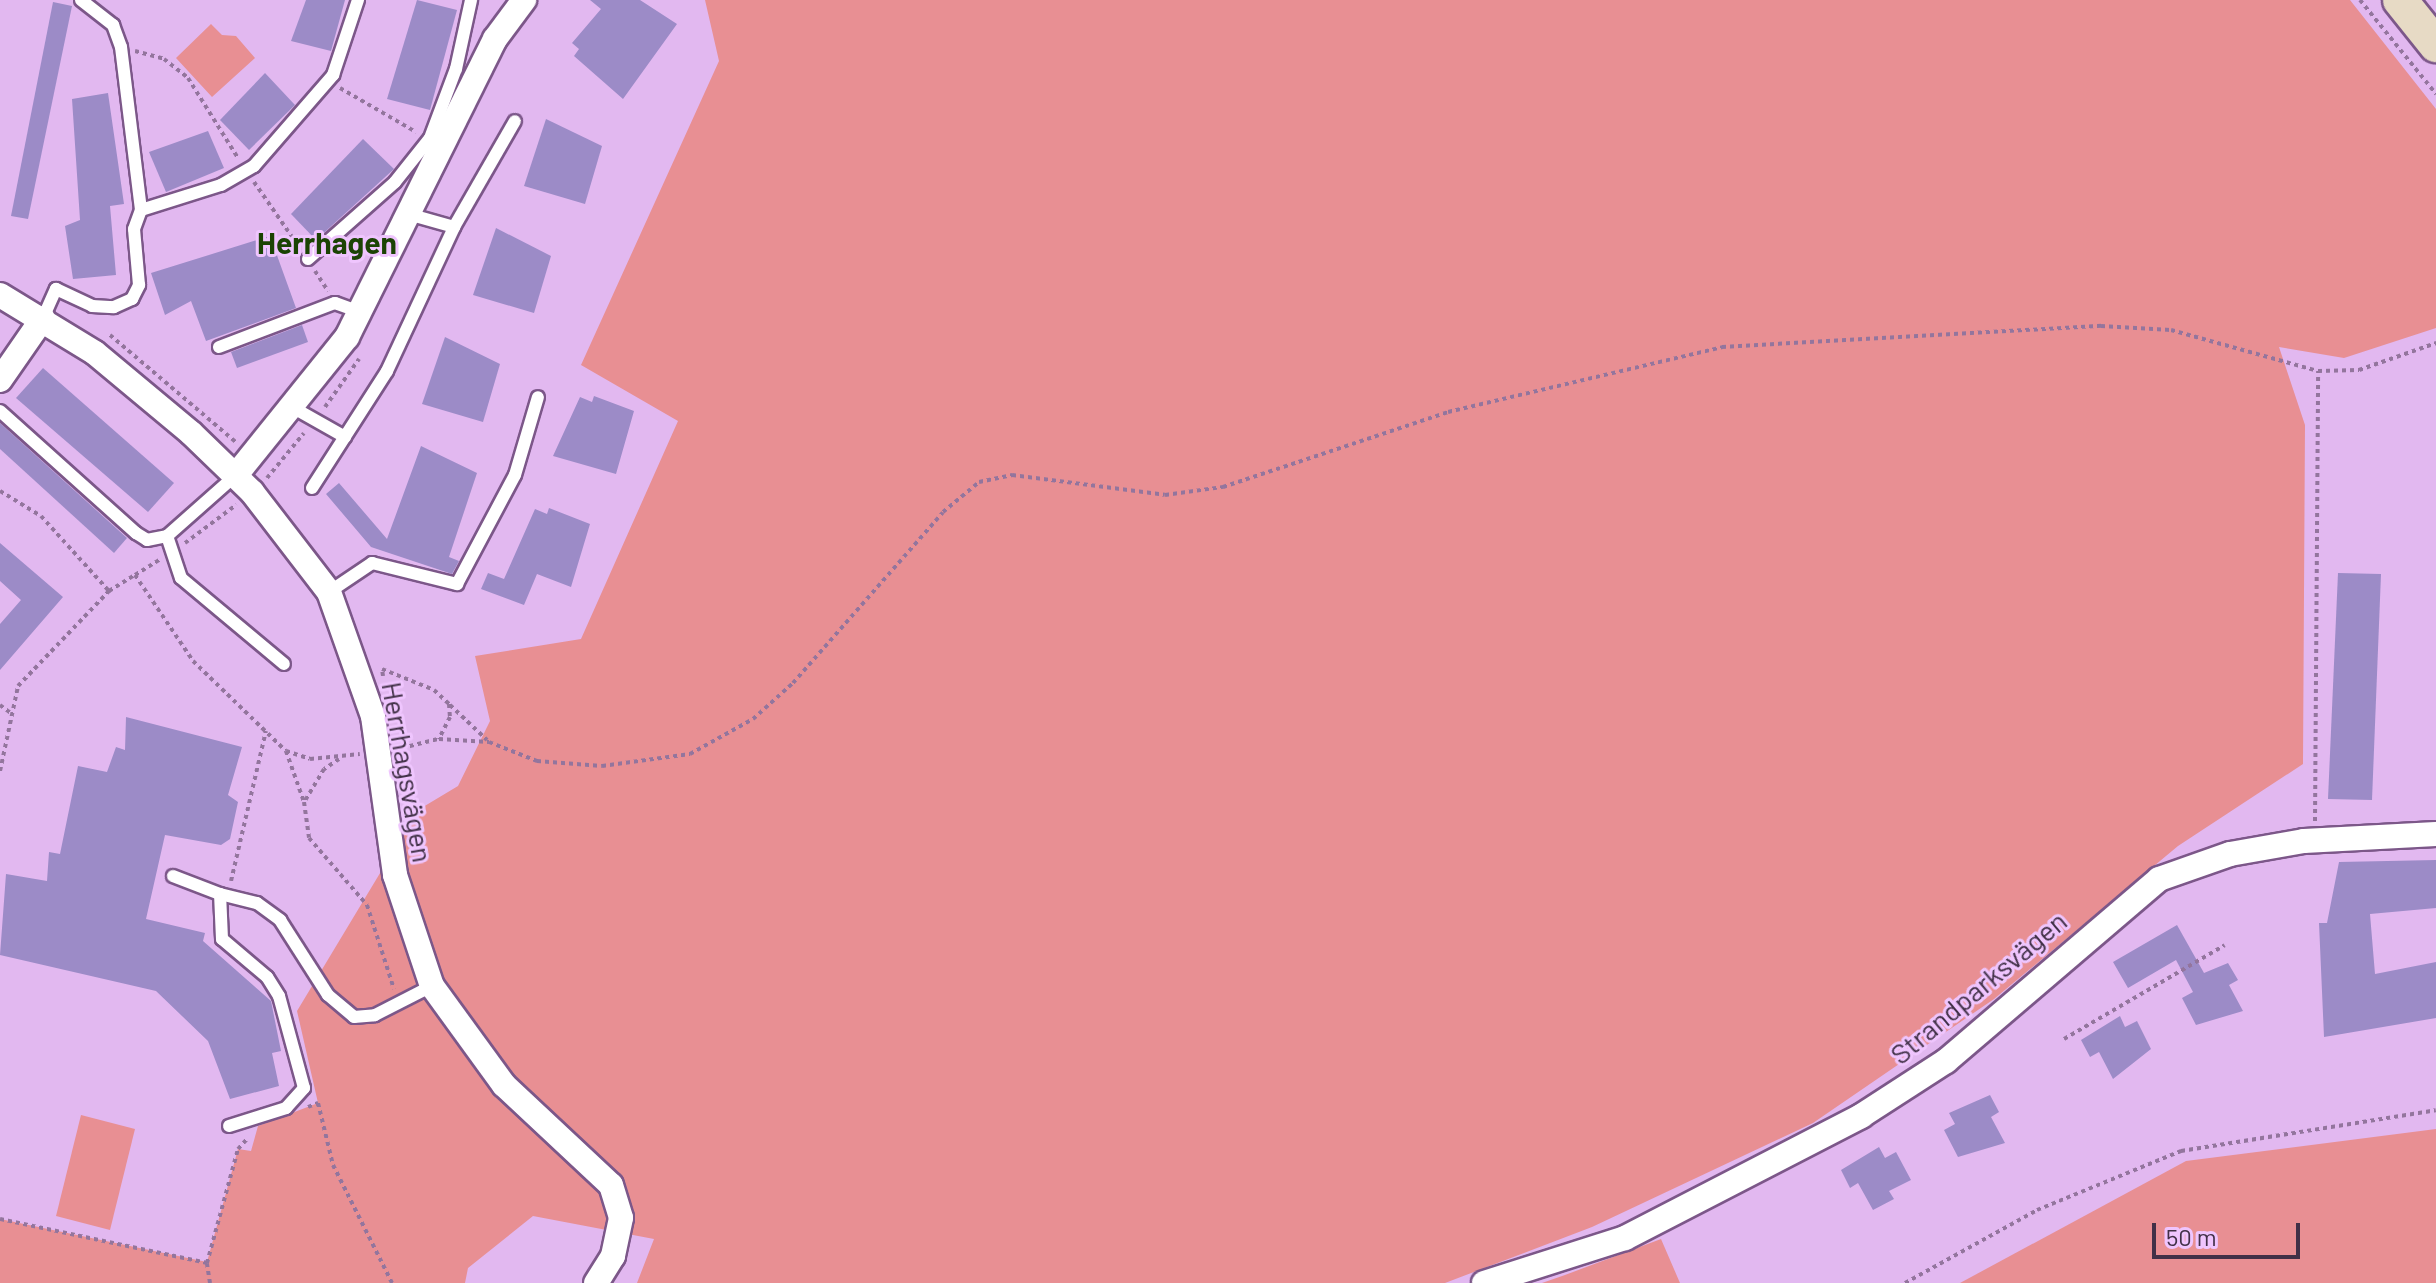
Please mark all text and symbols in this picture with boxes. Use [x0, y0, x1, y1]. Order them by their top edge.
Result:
district label: Herrhagen [257, 224, 397, 260]
street label: Herrhagsvägen [376, 679, 440, 865]
street label: Strandparksvägen [1883, 903, 2073, 1071]
scale bar [2156, 1207, 2304, 1257]
text: 50 m [2166, 1222, 2217, 1251]

